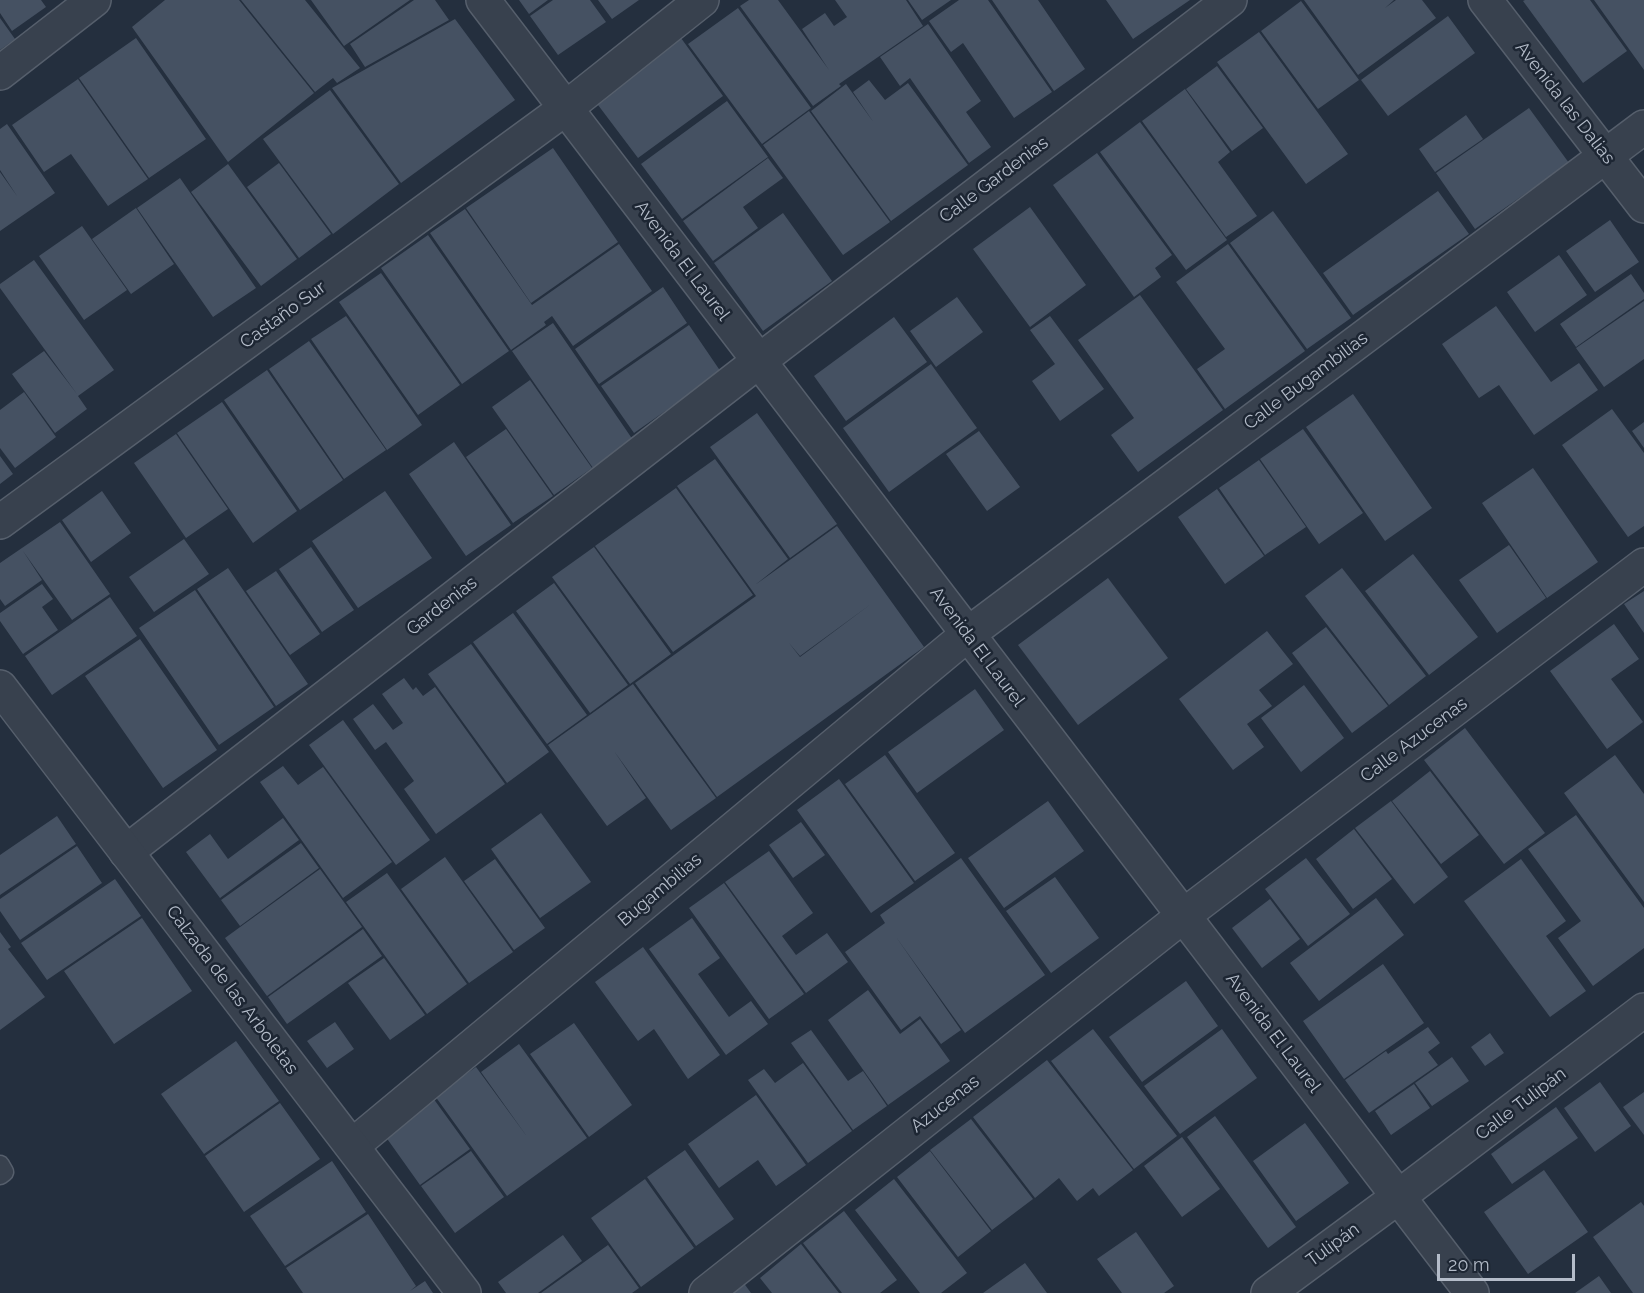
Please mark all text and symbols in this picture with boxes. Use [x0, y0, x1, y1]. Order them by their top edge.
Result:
street label: Avenida las Dalias [1511, 38, 1619, 168]
street label: Calle Gardenias [935, 132, 1053, 228]
street label: Avenida El Laurel [630, 197, 734, 325]
street label: Castaño Sur [236, 277, 330, 353]
street label: Calle Bugambilias [1240, 327, 1372, 435]
street label: Gardenias [402, 572, 482, 640]
street label: Avenida El Laurel [925, 583, 1029, 711]
street label: Calle Azucenas [1356, 693, 1472, 787]
street label: Bugambilias [614, 849, 706, 931]
street label: Calzada de las Arboletas [161, 901, 303, 1079]
street label: Avenida El Laurel [1221, 969, 1325, 1097]
street label: Calle Tulipán [1472, 1063, 1570, 1145]
street label: Azucenas [906, 1071, 984, 1137]
street label: Tulipán [1302, 1219, 1364, 1271]
scale bar [1440, 1242, 1578, 1280]
text: 20 m [1448, 1254, 1490, 1275]

